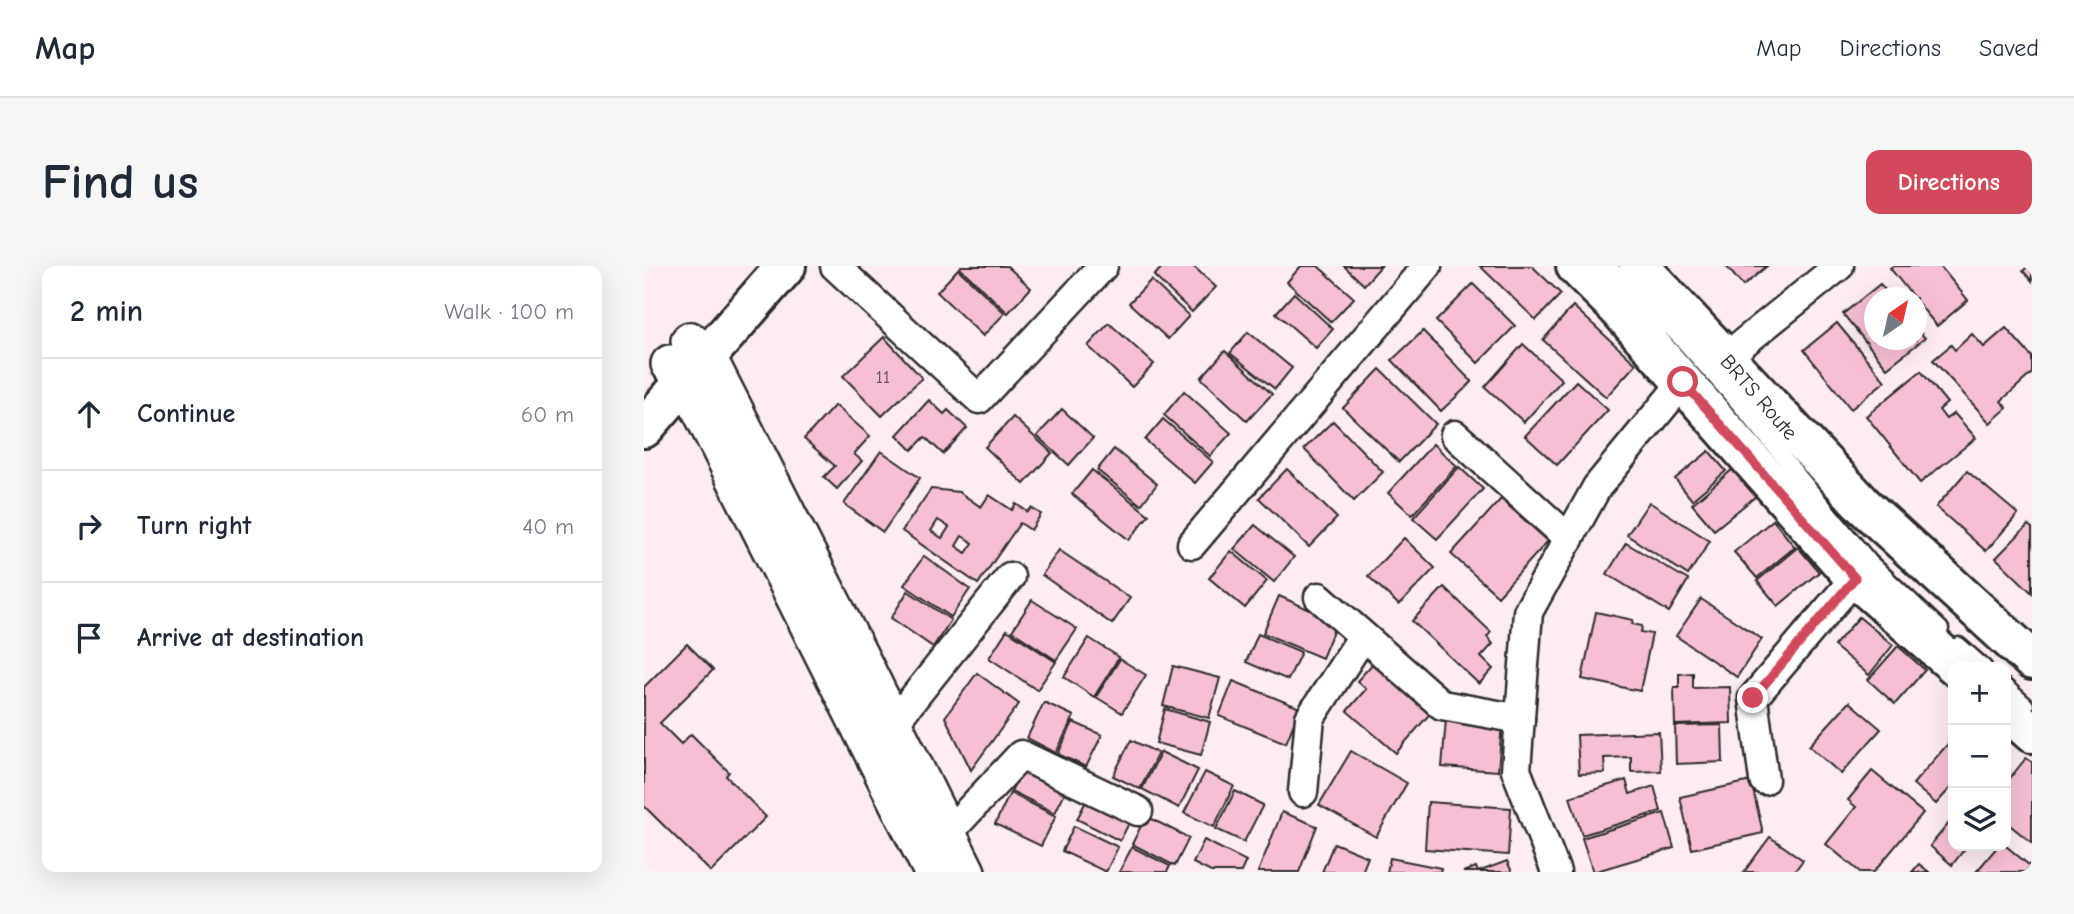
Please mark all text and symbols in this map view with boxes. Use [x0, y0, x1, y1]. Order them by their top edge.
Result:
text: Map [35, 29, 96, 67]
text: Map [1756, 34, 1802, 62]
text: Directions [1840, 34, 1941, 62]
text: Saved [1979, 34, 2039, 62]
button: Directions [1866, 150, 2032, 214]
text: Find us [42, 154, 198, 210]
north arrow [1864, 287, 1927, 350]
text: 2 min [70, 294, 143, 329]
text: Walk · 100 m [444, 298, 574, 325]
street label: BRTS Route [1715, 349, 1803, 445]
route start [1667, 366, 1698, 397]
house number: 11 [876, 367, 890, 388]
icon: ahead [70, 395, 108, 433]
text: Continue [137, 399, 235, 429]
text: 60 m [521, 401, 574, 428]
icon: right [70, 507, 108, 545]
text: Turn right [137, 511, 251, 541]
text: 40 m [522, 513, 574, 540]
icon: arrive [70, 619, 108, 657]
text: Arrive at destination [137, 623, 364, 653]
map controls [1948, 662, 2011, 851]
button: + [1948, 662, 2011, 725]
route end [1737, 682, 1768, 713]
button: − [1948, 725, 2011, 788]
button: layers [1948, 788, 2011, 851]

